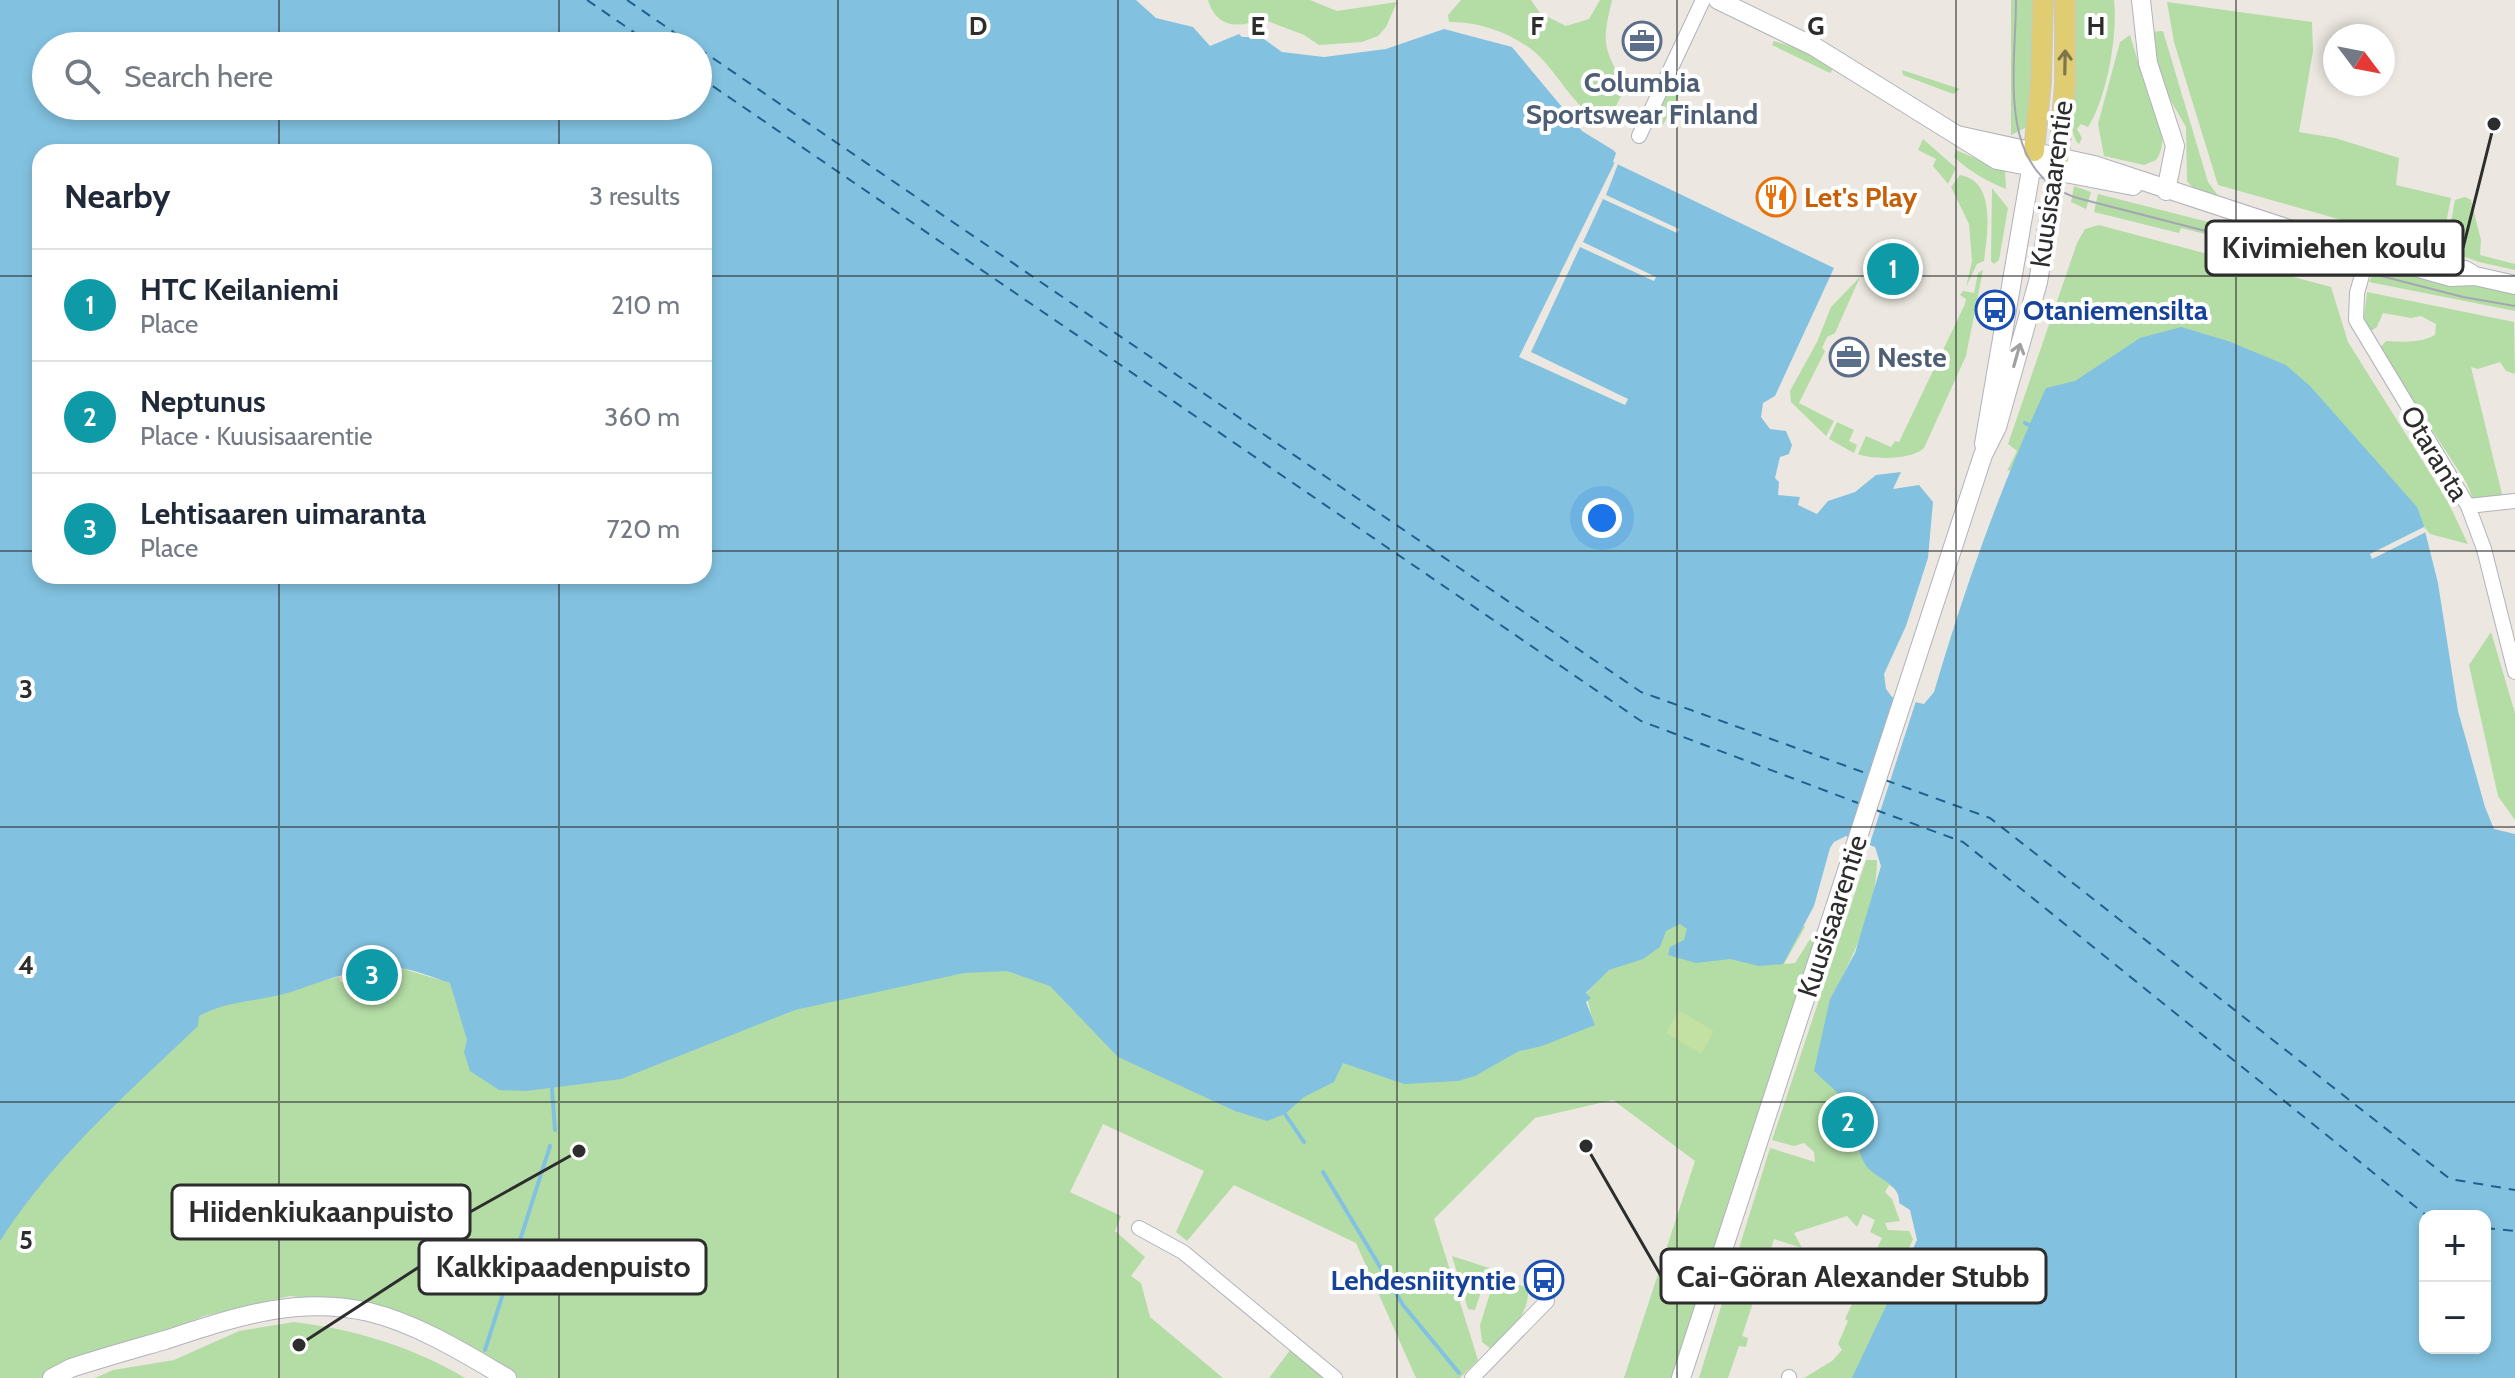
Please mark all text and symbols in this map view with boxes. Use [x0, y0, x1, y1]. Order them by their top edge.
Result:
text: D [969, 10, 987, 42]
text: E [1251, 10, 1265, 42]
text: F [1530, 10, 1544, 42]
text: G [1807, 10, 1825, 42]
text: H [2087, 10, 2105, 42]
office icon: Columbia Sportswear Finland [1621, 20, 1663, 62]
north arrow [2323, 24, 2395, 96]
search box [32, 32, 712, 120]
one-way arrow [2058, 49, 2073, 76]
icon: search [60, 54, 104, 98]
text: Search here [124, 58, 273, 95]
place label: Columbia Sportswear Finland [1526, 65, 1758, 131]
street label: Kuusisaarentie [2022, 98, 2080, 270]
text: Nearby [64, 175, 171, 217]
restaurant icon: Let's Play [1755, 176, 1797, 218]
text: 3 results [589, 180, 680, 212]
place label: Let's Play [1804, 180, 1917, 214]
callout: Kivimiehen koulu [2206, 221, 2463, 275]
text: Kivimiehen koulu [2222, 229, 2446, 266]
pin: 1 [1867, 239, 1919, 299]
text: HTC Keilaniemi [140, 271, 339, 308]
text: 1 [85, 289, 95, 321]
text: 210 m [611, 289, 680, 321]
bus stop icon: Otaniemensilta [1974, 289, 2016, 331]
place label: Otaniemensilta [2023, 293, 2208, 327]
text: Place [140, 308, 198, 340]
office icon: Neste [1828, 336, 1870, 378]
place label: Neste [1877, 340, 1947, 374]
one-way arrow [2011, 342, 2026, 368]
text: Neptunus [140, 383, 266, 420]
street label: Otaranta [2393, 399, 2477, 507]
text: 2 [83, 401, 97, 433]
text: 360 m [604, 401, 680, 433]
text: Place · Kuusisaarentie [140, 420, 373, 452]
text: Lehtisaaren uimaranta [140, 495, 426, 532]
your location [1582, 498, 1622, 538]
text: 3 [83, 513, 97, 545]
text: 720 m [606, 513, 680, 545]
text: Place [140, 532, 198, 564]
text: 3 [19, 673, 33, 705]
street label: Kuusisaarentie [1790, 831, 1874, 1001]
pin: 3 [346, 945, 398, 1005]
text: 4 [18, 949, 34, 981]
pin: 2 [1822, 1092, 1874, 1152]
callout: Hiidenkiukaanpuisto [172, 1185, 470, 1239]
text: Hiidenkiukaanpuisto [188, 1193, 454, 1230]
map controls [2419, 1210, 2491, 1354]
button: + [2419, 1210, 2491, 1282]
text: 5 [19, 1224, 33, 1256]
callout: Kalkkipaadenpuisto [419, 1240, 706, 1294]
text: Kalkkipaadenpuisto [435, 1248, 691, 1285]
callout: Cai-Göran Alexander Stubb [1661, 1249, 2046, 1303]
text: Cai-Göran Alexander Stubb [1677, 1258, 2029, 1295]
bus stop icon: Lehdesniityntie [1523, 1259, 1565, 1301]
place label: Lehdesniityntie [1330, 1263, 1516, 1297]
button: − [2419, 1282, 2491, 1354]

